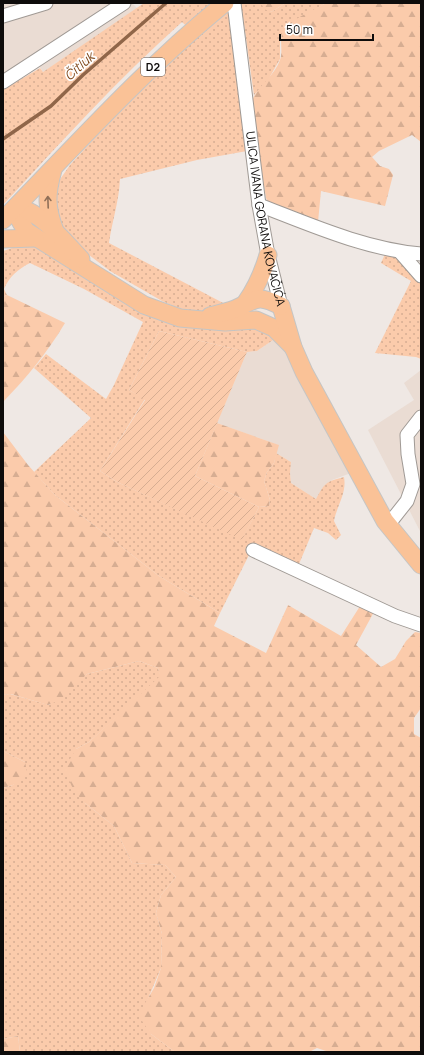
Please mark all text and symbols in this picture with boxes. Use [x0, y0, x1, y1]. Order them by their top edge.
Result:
scale bar [280, 16, 373, 42]
text: 50 m [286, 21, 313, 38]
water label: Čitluk [60, 46, 100, 84]
road number: D2 [141, 58, 165, 76]
street label: ULICA IVANA GORANA KOVAČIĆA [242, 130, 290, 308]
one-way arrow [44, 196, 51, 209]

